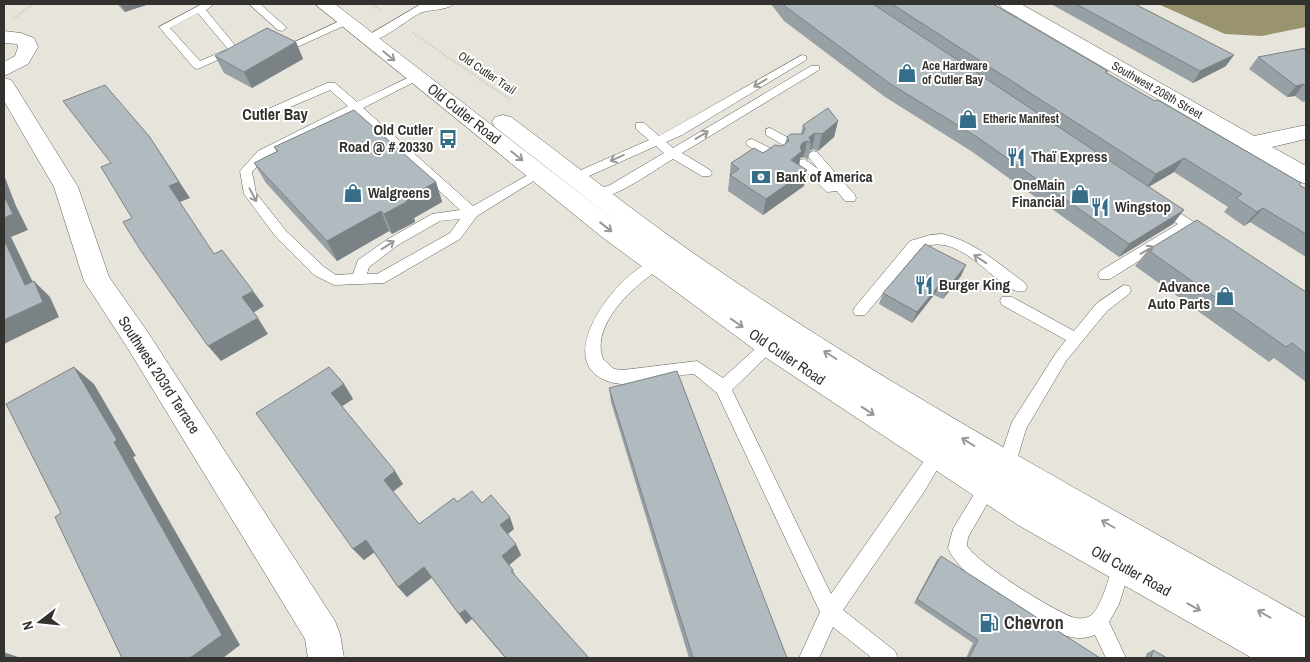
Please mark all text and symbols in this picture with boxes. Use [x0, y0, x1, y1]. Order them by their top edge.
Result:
street label: Old Cutler Trail [455, 48, 519, 98]
one-way arrow [382, 51, 396, 61]
street label: Southwest 206th Street [1109, 57, 1206, 123]
place label: Ace Hardware of Cutler Bay [922, 58, 988, 88]
shop icon: Ace Hardware of Cutler Bay [896, 62, 918, 84]
street label: Old Cutler Road [423, 78, 506, 149]
one-way arrow [753, 78, 768, 88]
district label: Cutler Bay [242, 103, 309, 125]
shop icon: Etheric Manifest [957, 108, 979, 130]
place label: Etheric Manifest [983, 111, 1060, 127]
place label: Old Cutler Road @ # 20330 [339, 119, 433, 157]
bus stop icon: Old Cutler Road @ # 20330 [437, 128, 459, 150]
one-way arrow [694, 130, 708, 140]
restaurant icon: Thaï Express [1005, 146, 1027, 168]
place label: Thaï Express [1031, 146, 1108, 167]
one-way arrow [510, 151, 523, 162]
one-way arrow [610, 154, 625, 164]
bank icon: Bank of America [750, 166, 772, 188]
place label: Bank of America [776, 166, 873, 187]
place label: OneMain Financial [1012, 174, 1065, 212]
shop icon: Walgreens [342, 182, 364, 204]
place label: Walgreens [368, 182, 430, 203]
shop icon: OneMain Financial [1069, 183, 1091, 205]
one-way arrow [248, 188, 258, 203]
restaurant icon: Wingstop [1089, 196, 1111, 218]
place label: Wingstop [1115, 196, 1171, 217]
one-way arrow [599, 221, 612, 232]
one-way arrow [381, 240, 395, 250]
one-way arrow [1139, 244, 1153, 254]
one-way arrow [973, 254, 987, 264]
restaurant icon: Burger King [913, 274, 935, 296]
place label: Burger King [939, 274, 1011, 295]
place label: Advance Auto Parts [1148, 276, 1210, 314]
shop icon: Advance Auto Parts [1214, 285, 1236, 307]
street label: Southwest 203rd Terrace [113, 312, 205, 438]
one-way arrow [730, 318, 744, 328]
street label: Old Cutler Road [745, 323, 830, 390]
one-way arrow [824, 350, 838, 360]
one-way arrow [861, 405, 875, 416]
one-way arrow [961, 436, 975, 447]
one-way arrow [1101, 519, 1116, 529]
street label: Old Cutler Road [1088, 540, 1175, 601]
north arrow [15, 597, 65, 647]
one-way arrow [1187, 602, 1201, 612]
one-way arrow [1257, 609, 1272, 618]
place label: Chevron [1004, 610, 1064, 635]
fuel station icon: Chevron [978, 612, 1000, 634]
text: N [18, 619, 37, 632]

